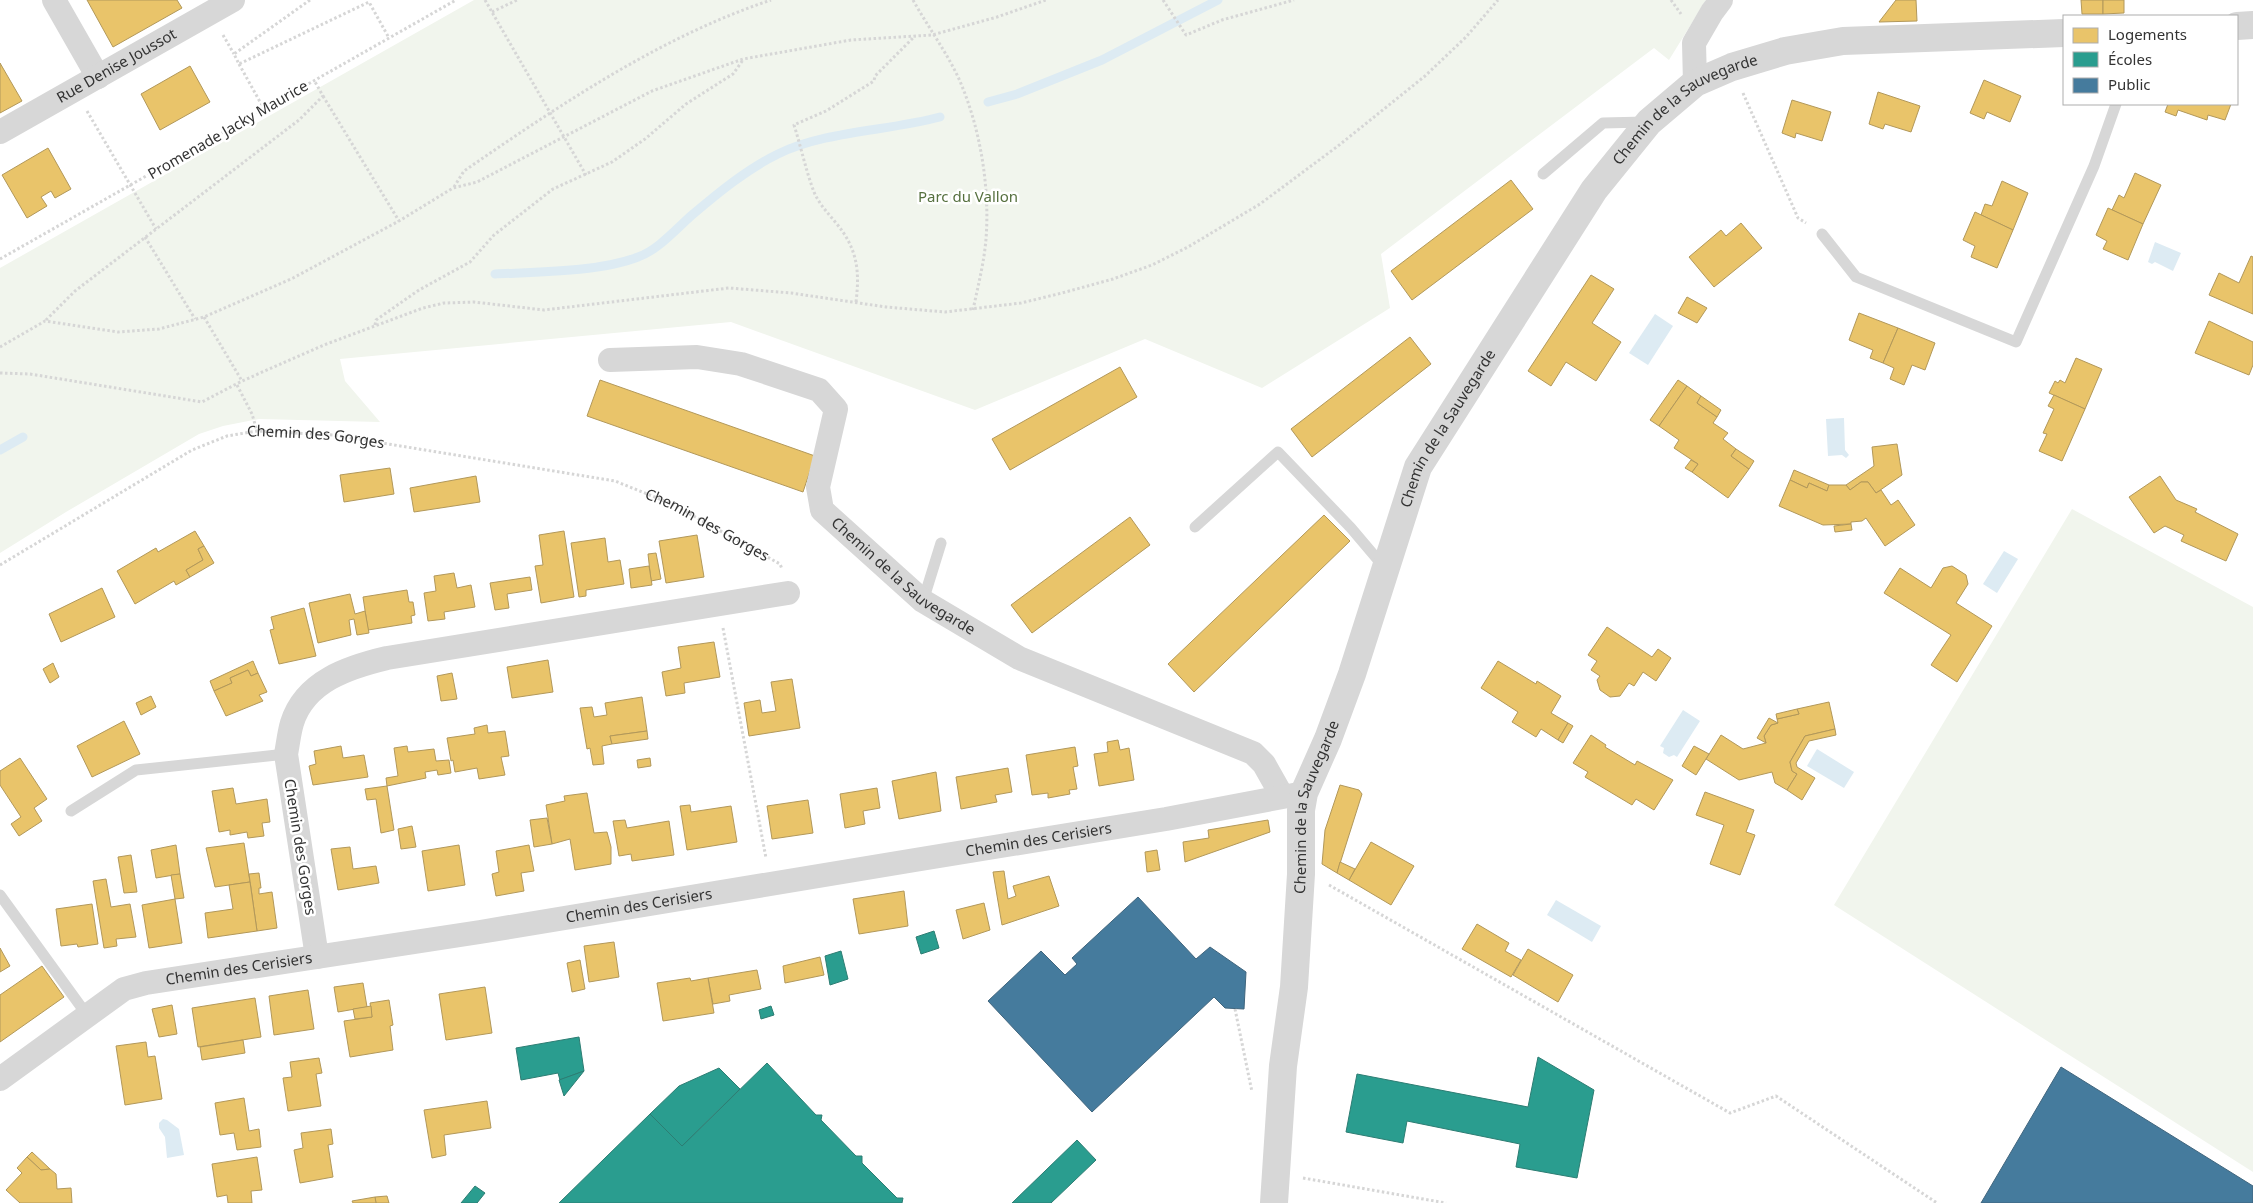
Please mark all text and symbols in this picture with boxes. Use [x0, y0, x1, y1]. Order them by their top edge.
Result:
legend [2063, 15, 2238, 105]
street label: Rue Denise Joussot [53, 23, 180, 107]
text: Logements [2108, 24, 2187, 44]
street label: Chemin de la Sauvegarde [1607, 49, 1760, 169]
text: Écoles [2108, 49, 2152, 69]
text: Public [2108, 74, 2151, 94]
street label: Promenade Jacky Maurice [144, 75, 311, 183]
park label: Parc du Vallon [918, 186, 1018, 206]
street label: Chemin de la Sauvegarde [1395, 345, 1499, 510]
street label: Chemin des Gorges [245, 420, 386, 452]
street label: Chemin des Gorges [642, 483, 773, 565]
street label: Chemin de la Sauvegarde [828, 512, 979, 639]
street label: Chemin de la Sauvegarde [1289, 717, 1343, 895]
street label: Chemin des Gorges [280, 777, 322, 917]
street label: Chemin des Cerisiers [964, 817, 1113, 861]
street label: Chemin des Cerisiers [564, 883, 713, 927]
street label: Chemin des Cerisiers [164, 947, 313, 989]

